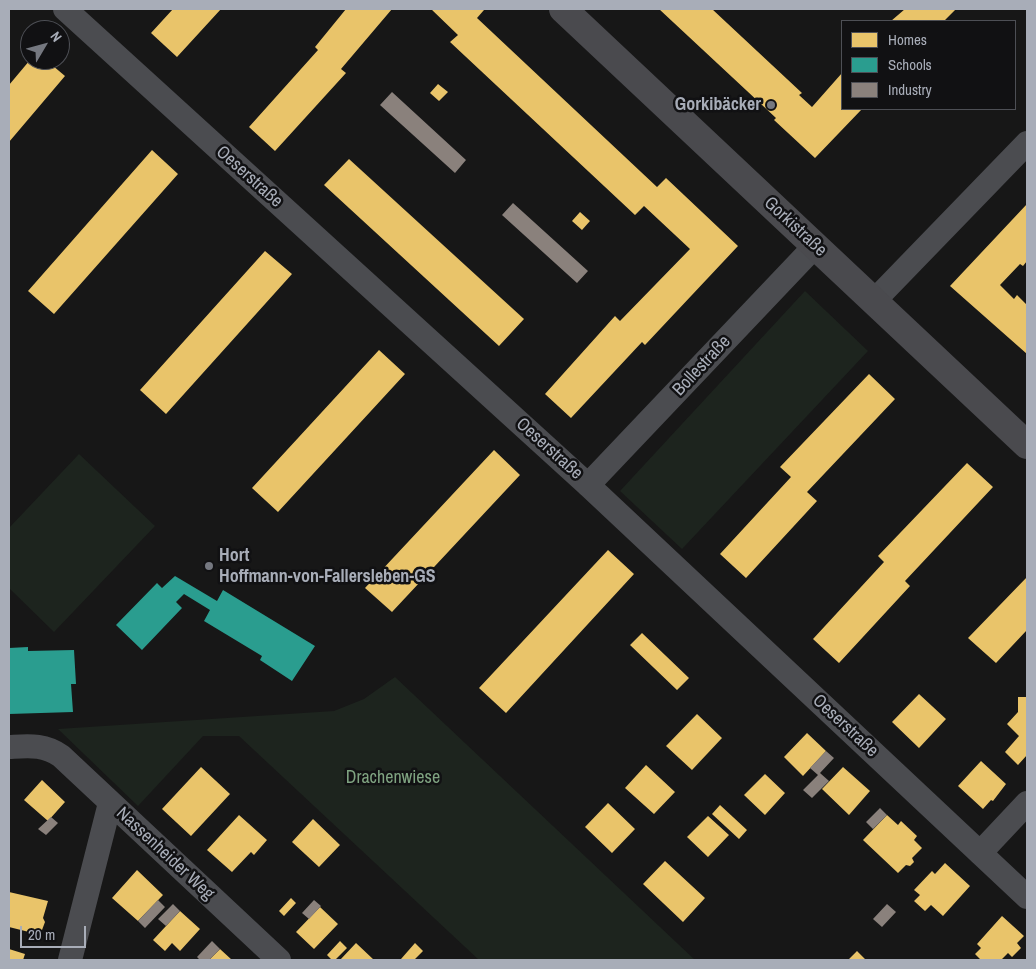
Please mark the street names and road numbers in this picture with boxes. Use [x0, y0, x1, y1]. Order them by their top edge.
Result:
street label: Oeserstraße [211, 142, 287, 212]
street label: Gorkistraße [759, 193, 831, 261]
street label: Bollestraße [669, 331, 735, 401]
street label: Oeserstraße [511, 414, 587, 484]
street label: Oeserstraße [808, 690, 882, 762]
street label: Nassenheider Weg [112, 803, 218, 905]

